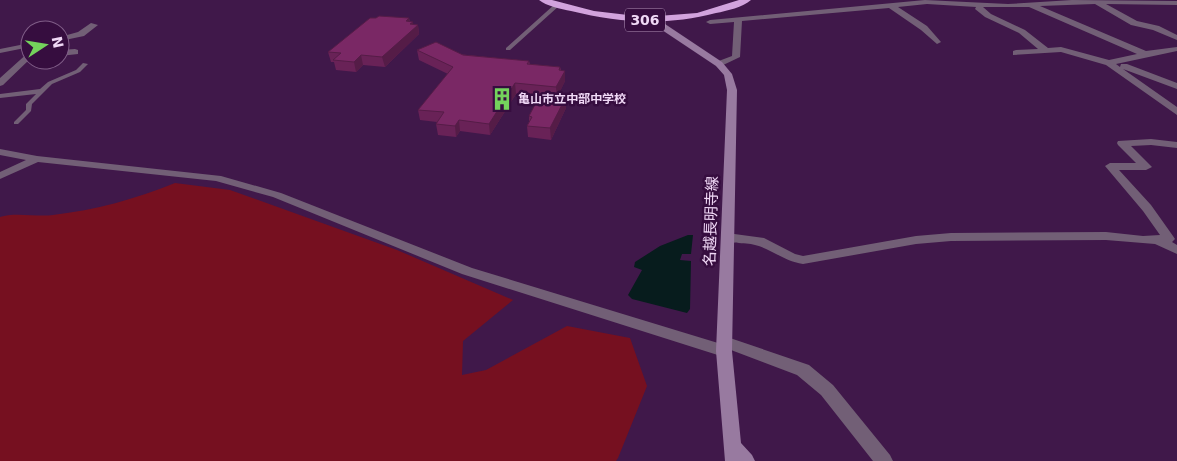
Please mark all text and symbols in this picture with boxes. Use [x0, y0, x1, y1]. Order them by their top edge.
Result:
road number: 306 [625, 8, 665, 32]
north arrow [20, 20, 70, 70]
text: N [49, 35, 67, 50]
building icon: 亀山市立中部中学校 [489, 86, 515, 112]
place label: 亀山市立中部中学校 [518, 92, 626, 106]
street label: 名越長明寺線 [700, 176, 722, 266]

